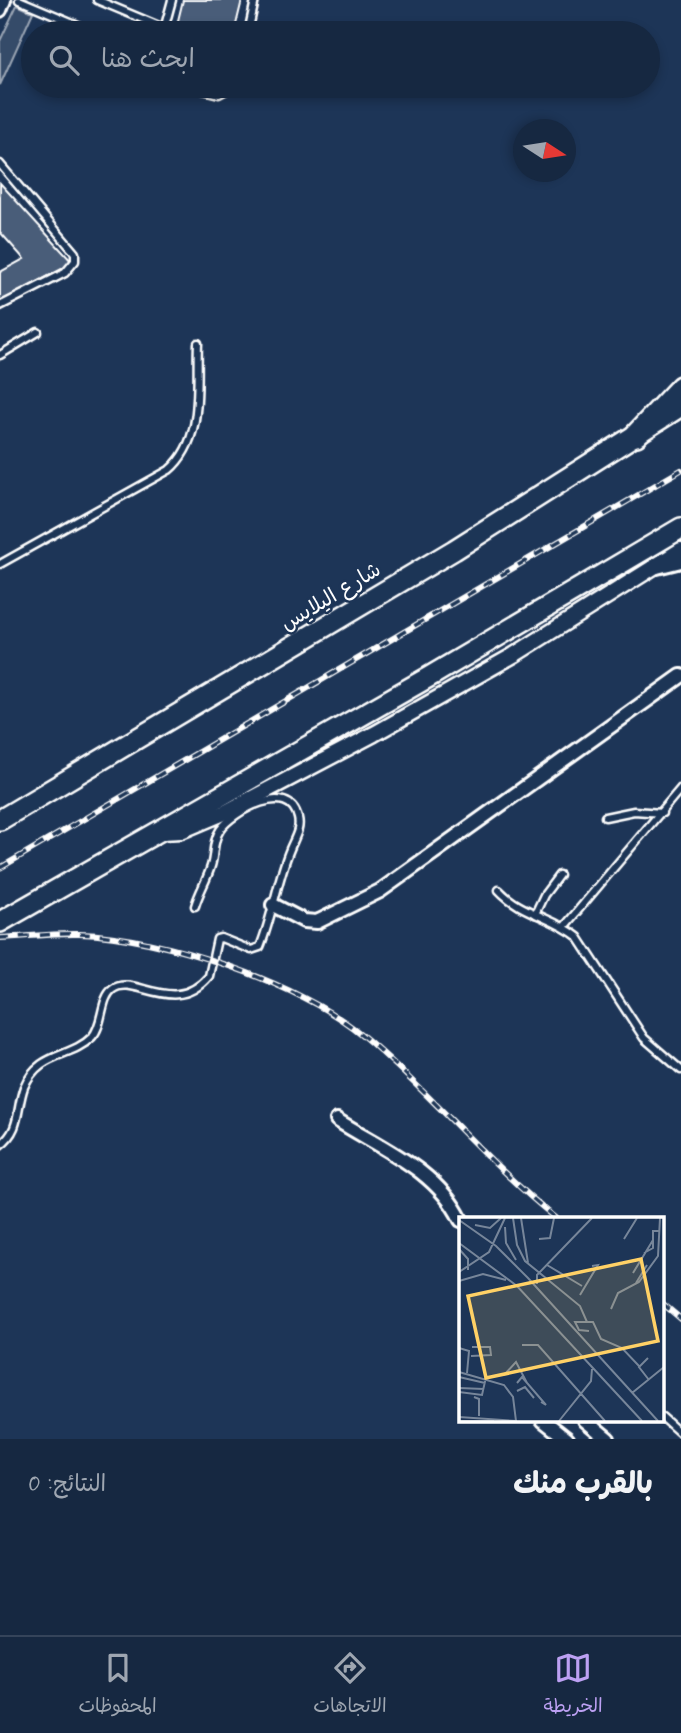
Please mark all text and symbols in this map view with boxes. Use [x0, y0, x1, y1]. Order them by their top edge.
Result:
search box [21, 21, 660, 98]
icon: search [45, 41, 83, 79]
text: ابحث هنا [101, 43, 195, 77]
north arrow [513, 119, 576, 182]
street label: شارع اليلايس [276, 556, 386, 638]
inset map [459, 1217, 664, 1422]
text: بالقرب منك [513, 1465, 653, 1504]
text: النتائج: 0 [28, 1470, 106, 1500]
tab: المحفوظات [78, 1649, 157, 1722]
tab: الاتجاهات [313, 1649, 387, 1722]
tab: الخريطة [543, 1649, 603, 1722]

